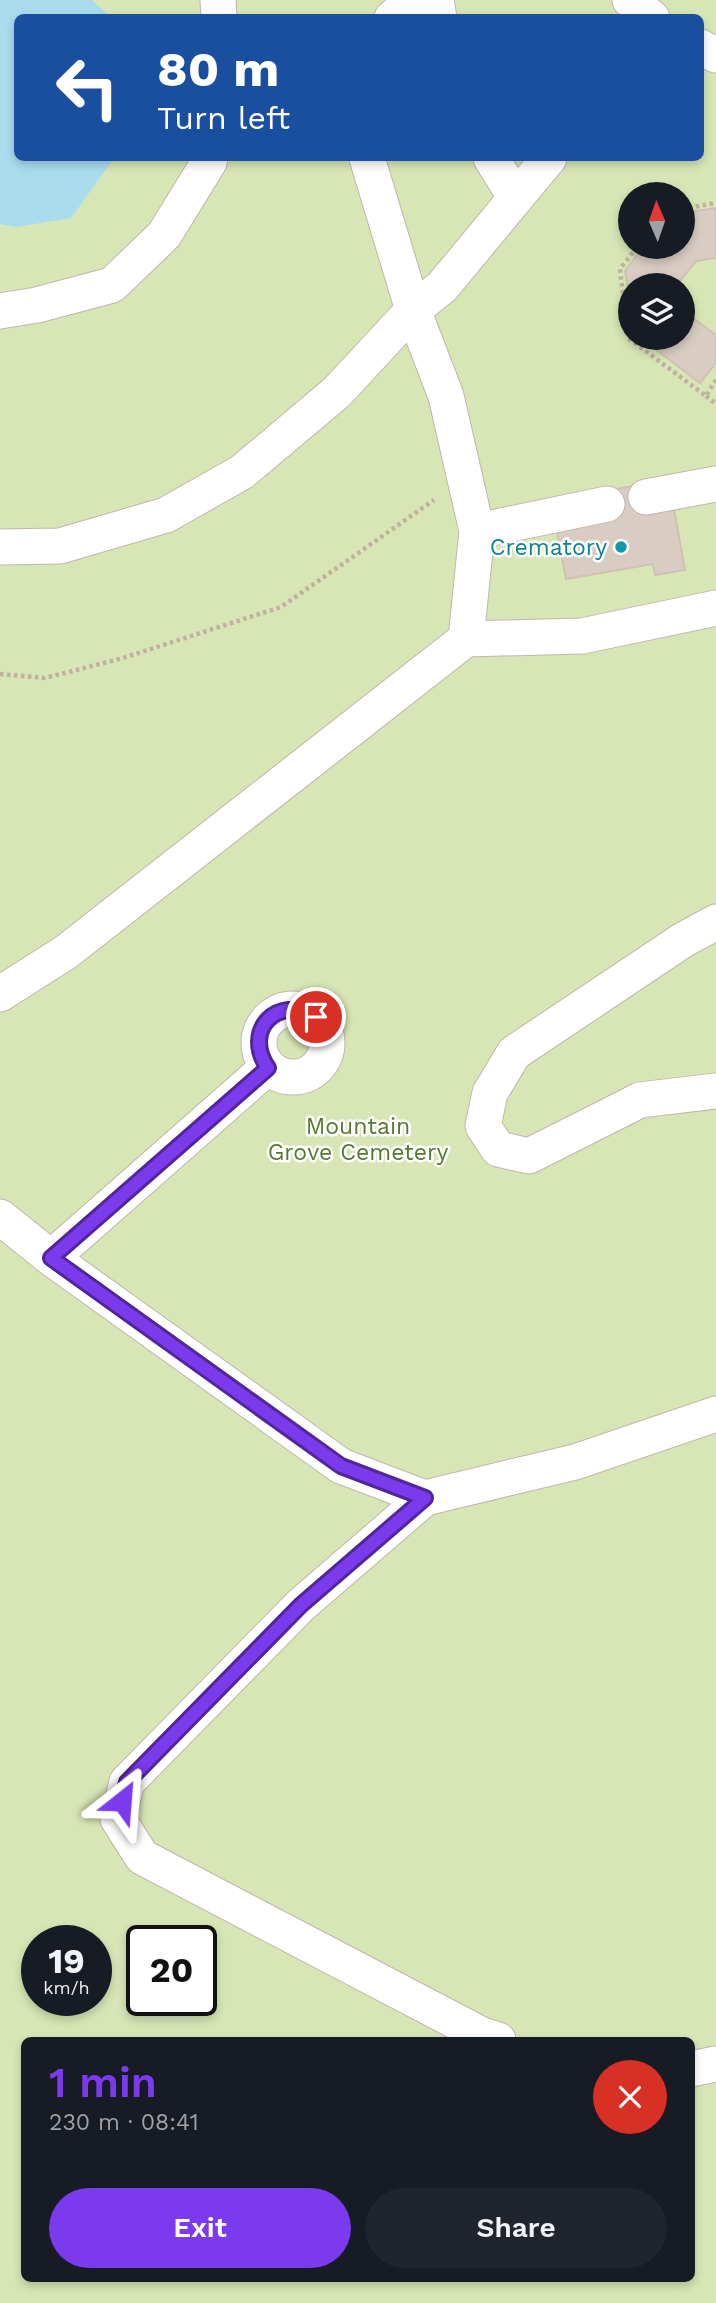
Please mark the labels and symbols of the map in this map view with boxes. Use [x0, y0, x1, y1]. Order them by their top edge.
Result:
north arrow [618, 182, 695, 259]
place label: Crematory [490, 534, 607, 561]
marker: Crematory [613, 539, 629, 555]
pin [286, 987, 346, 1047]
park label: Mountain Grove Cemetery [268, 1113, 448, 1166]
position arrow [85, 1764, 159, 1838]
speed limit sign: 20 [126, 1925, 217, 2016]

